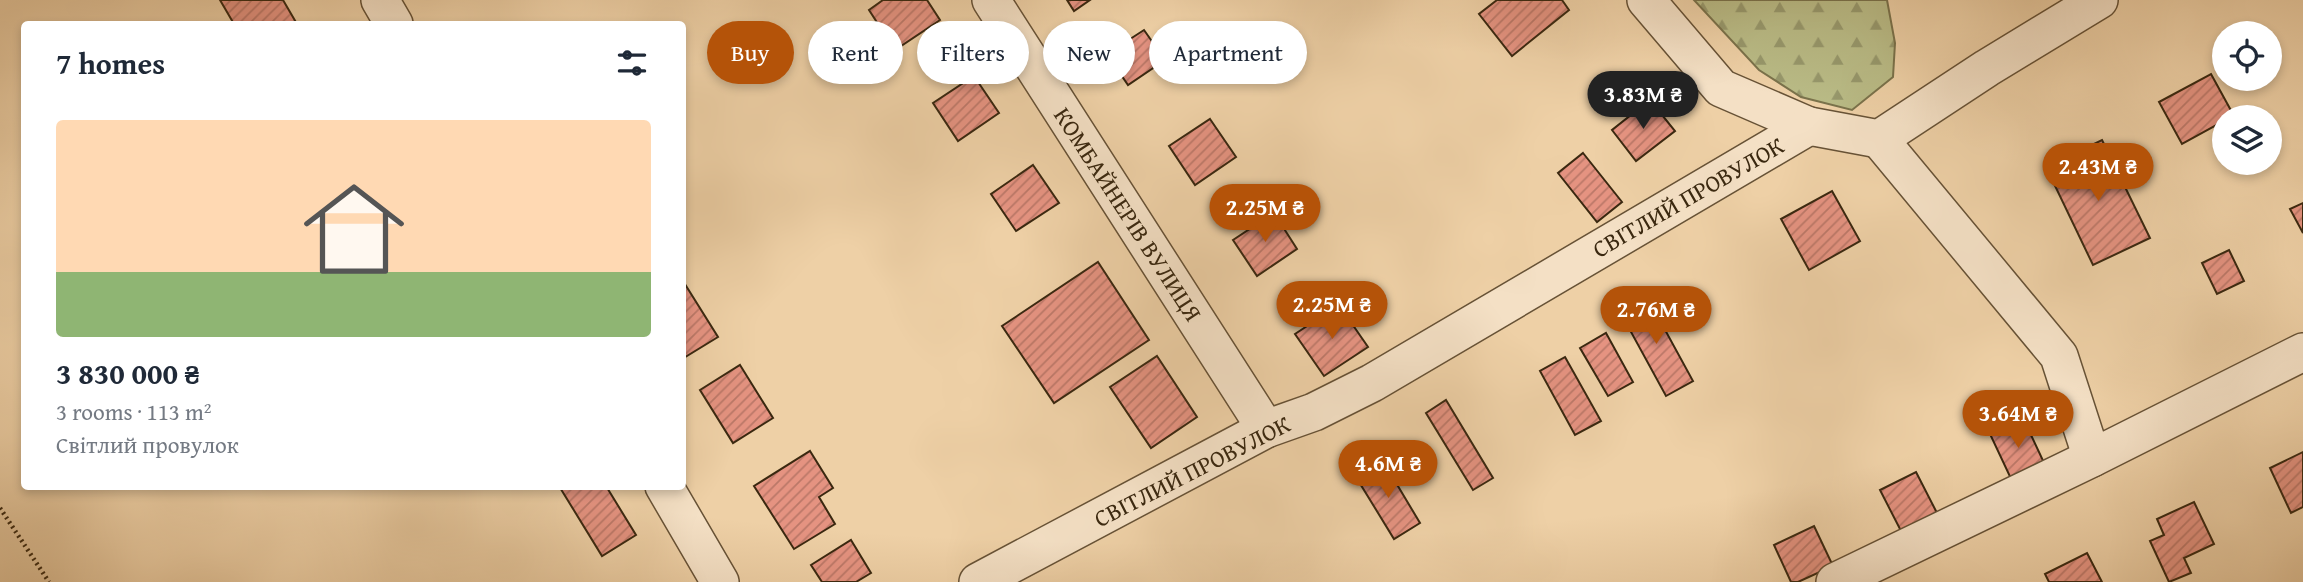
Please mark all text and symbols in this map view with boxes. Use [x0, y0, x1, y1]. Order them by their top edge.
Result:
chip: Buy [707, 21, 794, 84]
chip: Rent [808, 21, 903, 84]
chip: Filters [917, 21, 1029, 84]
chip: New [1043, 21, 1135, 84]
chip: Apartment [1149, 21, 1307, 84]
map controls [2212, 21, 2282, 175]
button: locate [2212, 21, 2282, 91]
text: 7 homes [56, 41, 165, 85]
icon: filters [613, 44, 651, 82]
pin: 3.83M ₴ [1578, 72, 1708, 131]
text: 3.83M ₴ [1603, 77, 1683, 110]
street label: КОМБАЙНЕРІВ ВУЛИЦЯ [1046, 100, 1210, 328]
button: layers [2212, 105, 2282, 175]
street label: СВІТЛИЙ ПРОВУЛОК [1586, 128, 1791, 266]
pin: 2.43M ₴ [2033, 144, 2163, 203]
text: 2.43M ₴ [2058, 149, 2138, 182]
icon: home [291, 166, 417, 292]
pin: 2.25M ₴ [1200, 184, 1330, 244]
text: 2.25M ₴ [1225, 190, 1305, 223]
pin: 2.25M ₴ [1267, 282, 1397, 341]
pin: 2.76M ₴ [1591, 286, 1721, 346]
text: 2.25M ₴ [1292, 287, 1372, 320]
text: 2.76M ₴ [1616, 292, 1696, 325]
text: 3 830 000 ₴ [56, 351, 200, 395]
pin: 3.64M ₴ [1953, 391, 2083, 450]
text: 3 rooms · 113 m² [56, 395, 211, 428]
text: 3.64M ₴ [1978, 396, 2058, 429]
street label: СВІТЛИЙ ПРОВУЛОК [1088, 406, 1296, 536]
text: Світлий провулок [56, 428, 239, 461]
pin: 4.6M ₴ [1331, 440, 1445, 500]
text: 4.6M ₴ [1354, 446, 1422, 479]

